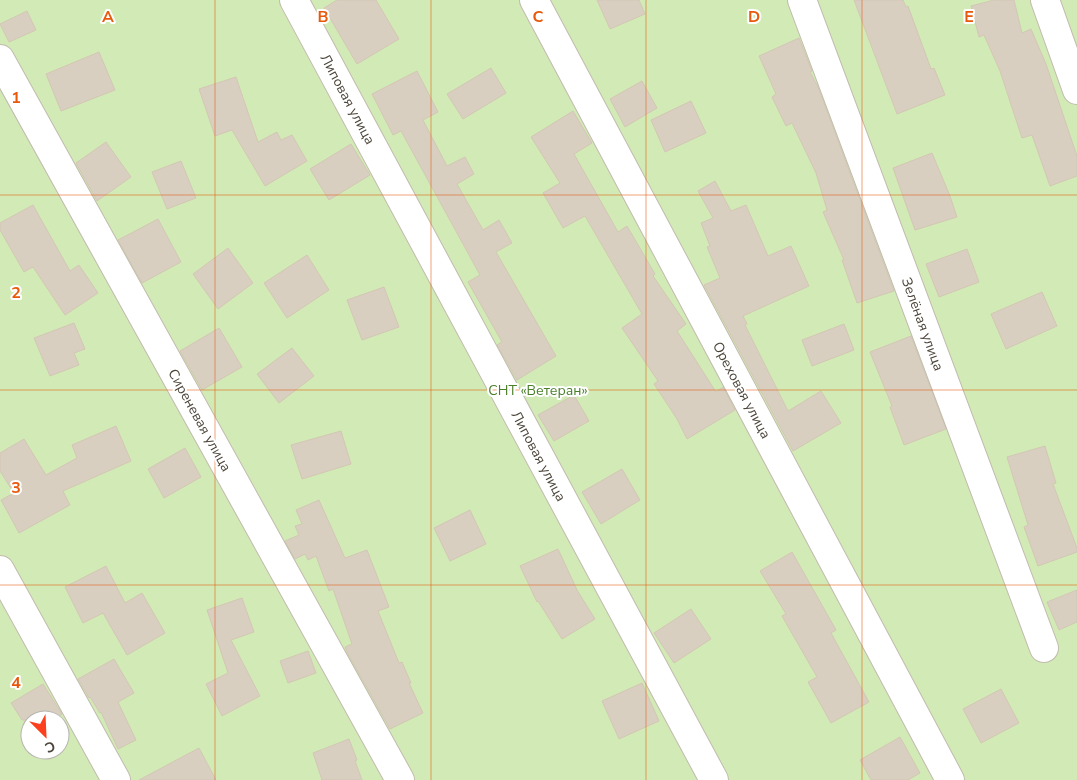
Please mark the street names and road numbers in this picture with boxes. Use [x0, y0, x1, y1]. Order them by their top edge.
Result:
street label: Липовая улица [316, 51, 379, 148]
street label: Зелёная улица [897, 275, 948, 374]
street label: Ореховая улица [708, 338, 775, 442]
street label: Сиреневая улица [163, 365, 236, 475]
street label: Липовая улица [507, 408, 570, 505]

